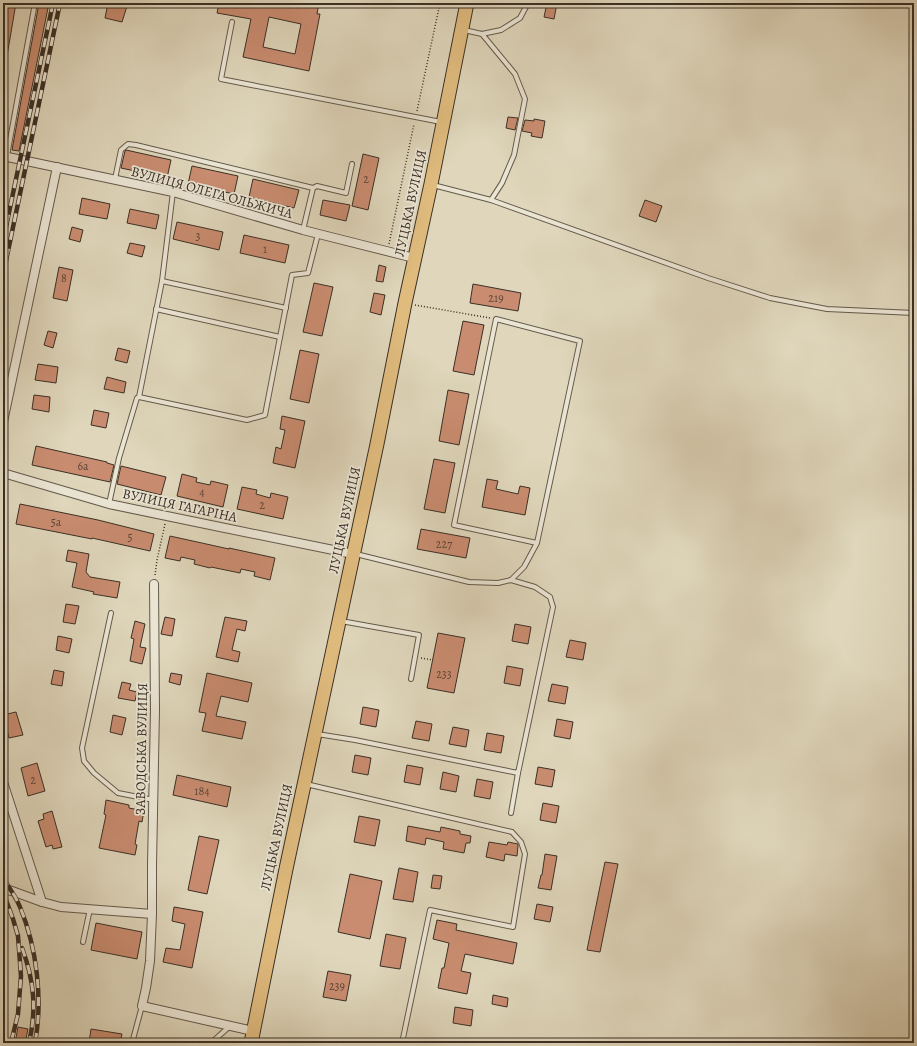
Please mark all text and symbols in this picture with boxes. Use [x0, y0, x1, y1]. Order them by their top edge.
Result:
street label: ЛУЦЬКА ВУЛИЦЯ [390, 148, 431, 258]
street label: ВУЛИЦЯ ОЛЕГА ОЛЬЖИЧА [129, 162, 295, 223]
house number: 2 [363, 171, 369, 187]
house number: 3 [196, 228, 201, 244]
house number: 1 [263, 241, 267, 257]
house number: 8 [61, 270, 67, 286]
house number: 219 [488, 290, 504, 306]
house number: 6а [77, 458, 89, 474]
street label: ЛУЦЬКА ВУЛИЦЯ [324, 465, 365, 575]
street label: ВУЛИЦЯ ГАГАРІНА [121, 484, 240, 527]
house number: 4 [199, 484, 205, 500]
house number: 2 [259, 497, 265, 513]
house number: 5а [51, 514, 62, 530]
house number: 5 [127, 529, 133, 545]
house number: 227 [436, 536, 453, 552]
house number: 233 [436, 666, 452, 682]
street label: ЗАВОДСЬКА ВУЛИЦЯ [131, 683, 152, 815]
house number: 2 [30, 772, 36, 788]
street label: ЛУЦЬКА ВУЛИЦЯ [256, 782, 297, 892]
house number: 184 [194, 783, 210, 799]
house number: 239 [329, 978, 345, 994]

